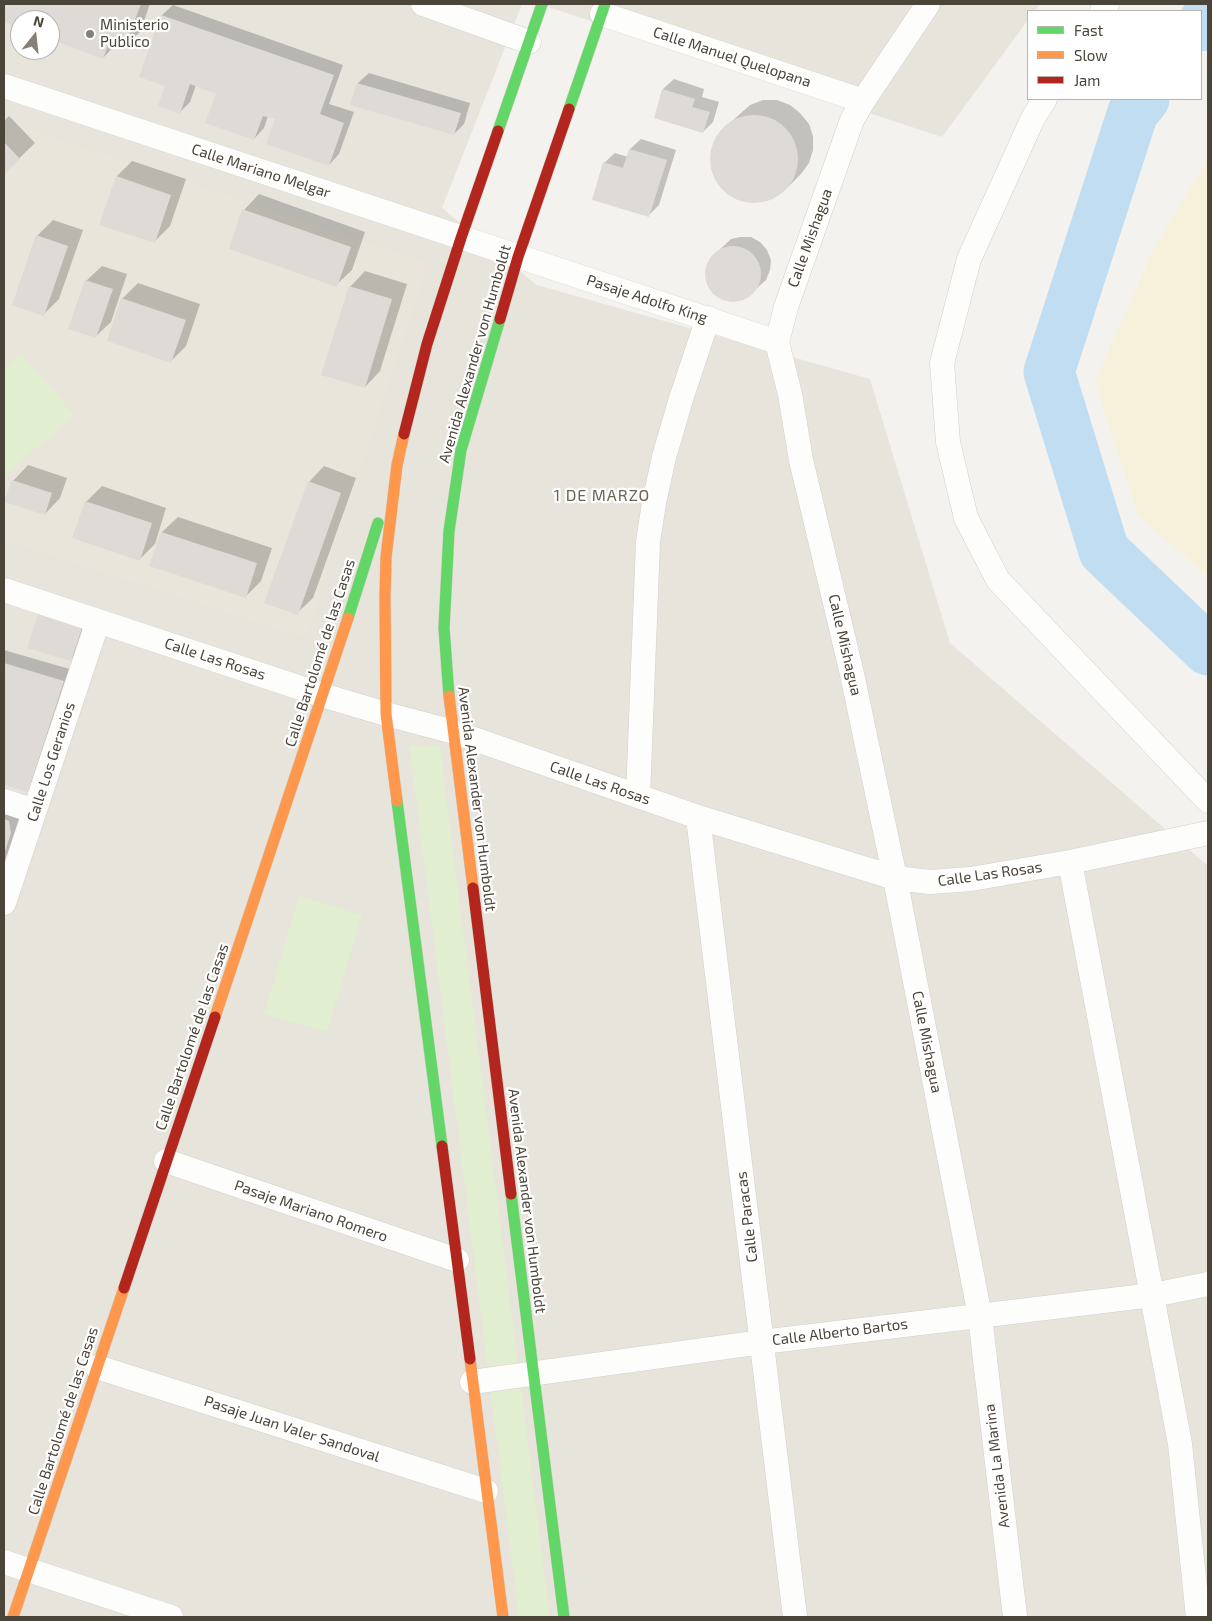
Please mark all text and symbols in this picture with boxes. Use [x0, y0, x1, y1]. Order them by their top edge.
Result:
north arrow [10, 10, 60, 60]
legend [1027, 10, 1202, 100]
text: N [32, 11, 46, 31]
place label: Ministerio Publico [100, 16, 169, 51]
text: Fast [1074, 21, 1103, 39]
street label: Calle Manuel Quelopana [651, 23, 813, 91]
marker: Ministerio Publico [84, 28, 96, 40]
text: Slow [1074, 46, 1108, 64]
text: Jam [1074, 71, 1100, 89]
street label: Calle Mariano Melgar [189, 140, 333, 202]
street label: Calle Mishagua [784, 186, 836, 290]
street label: Avenida Alexander von Humboldt [435, 243, 515, 465]
street label: Pasaje Adolfo King [584, 271, 710, 327]
district label: 1 DE MARZO [552, 486, 652, 506]
street label: Calle Bartolomé de las Casas [281, 557, 359, 749]
street label: Calle Mishagua [825, 592, 865, 698]
street label: Calle Las Rosas [162, 634, 268, 684]
street label: Avenida Alexander von Humboldt [454, 686, 500, 912]
street label: Calle Los Geranios [23, 700, 79, 824]
street label: Calle Las Rosas [547, 757, 653, 809]
street label: Calle Las Rosas [937, 858, 1043, 890]
street label: Calle Bartolomé de las Casas [152, 941, 232, 1133]
street label: Calle Mishagua [908, 989, 946, 1095]
street label: Avenida Alexander von Humboldt [504, 1088, 550, 1314]
street label: Calle Paracas [732, 1170, 762, 1264]
street label: Pasaje Mariano Romero [232, 1176, 390, 1246]
street label: Calle Alberto Bartos [771, 1315, 909, 1349]
street label: Calle Bartolomé de las Casas [24, 1325, 102, 1517]
street label: Pasaje Juan Valer Sandoval [202, 1392, 382, 1466]
street label: Avenida La Marina [980, 1403, 1014, 1529]

